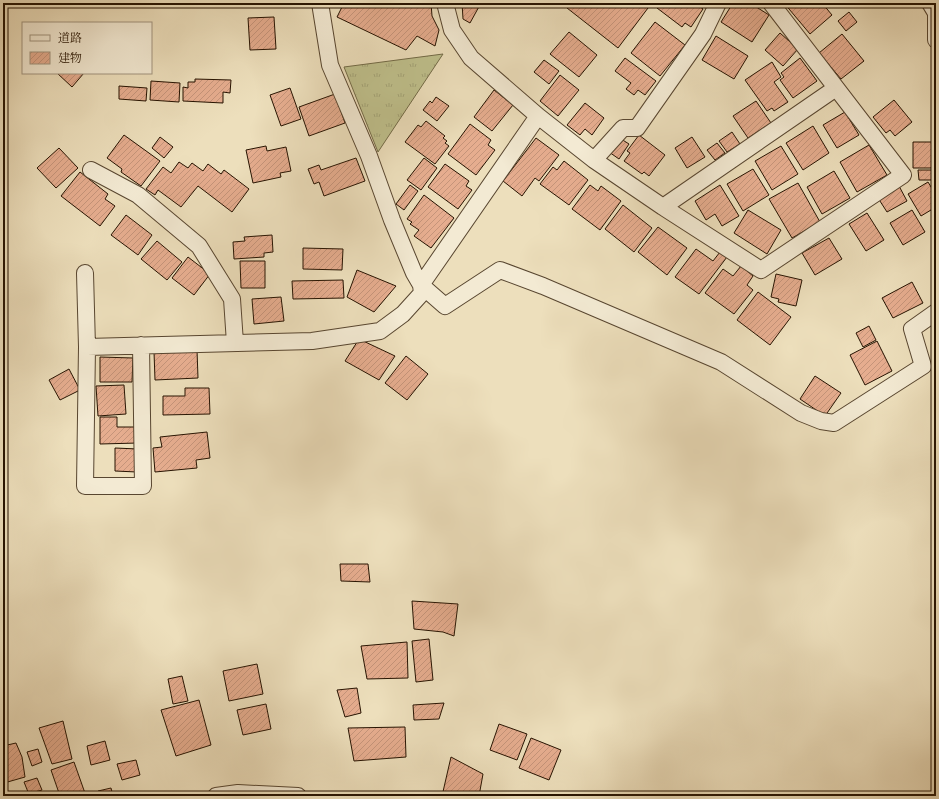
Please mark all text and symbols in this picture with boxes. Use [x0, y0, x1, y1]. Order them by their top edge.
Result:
legend [22, 22, 152, 74]
text: 道路 [58, 31, 82, 45]
text: 建物 [58, 51, 82, 65]

